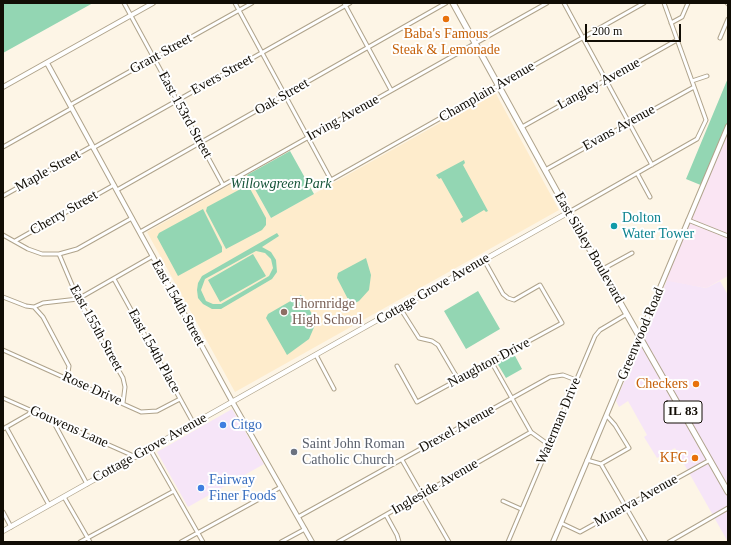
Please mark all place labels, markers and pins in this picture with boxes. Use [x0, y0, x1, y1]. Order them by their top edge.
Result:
marker: Baba's Famous Steak & Lemonade [441, 14, 451, 24]
place label: Baba's Famous Steak & Lemonade [392, 26, 500, 58]
place label: Dolton Water Tower [622, 210, 694, 242]
marker: Dolton Water Tower [609, 221, 619, 231]
place label: Thornridge High School [292, 296, 362, 328]
marker: Thornridge High School [279, 307, 289, 317]
place label: Checkers [636, 376, 688, 392]
marker: Checkers [691, 379, 701, 389]
place label: Citgo [231, 417, 262, 433]
marker: Citgo [218, 420, 228, 430]
place label: Saint John Roman Catholic Church [302, 436, 405, 468]
marker: Saint John Roman Catholic Church [289, 447, 299, 457]
place label: KFC [660, 450, 687, 466]
marker: KFC [690, 453, 700, 463]
place label: Fairway Finer Foods [209, 472, 276, 504]
marker: Fairway Finer Foods [196, 483, 206, 493]

